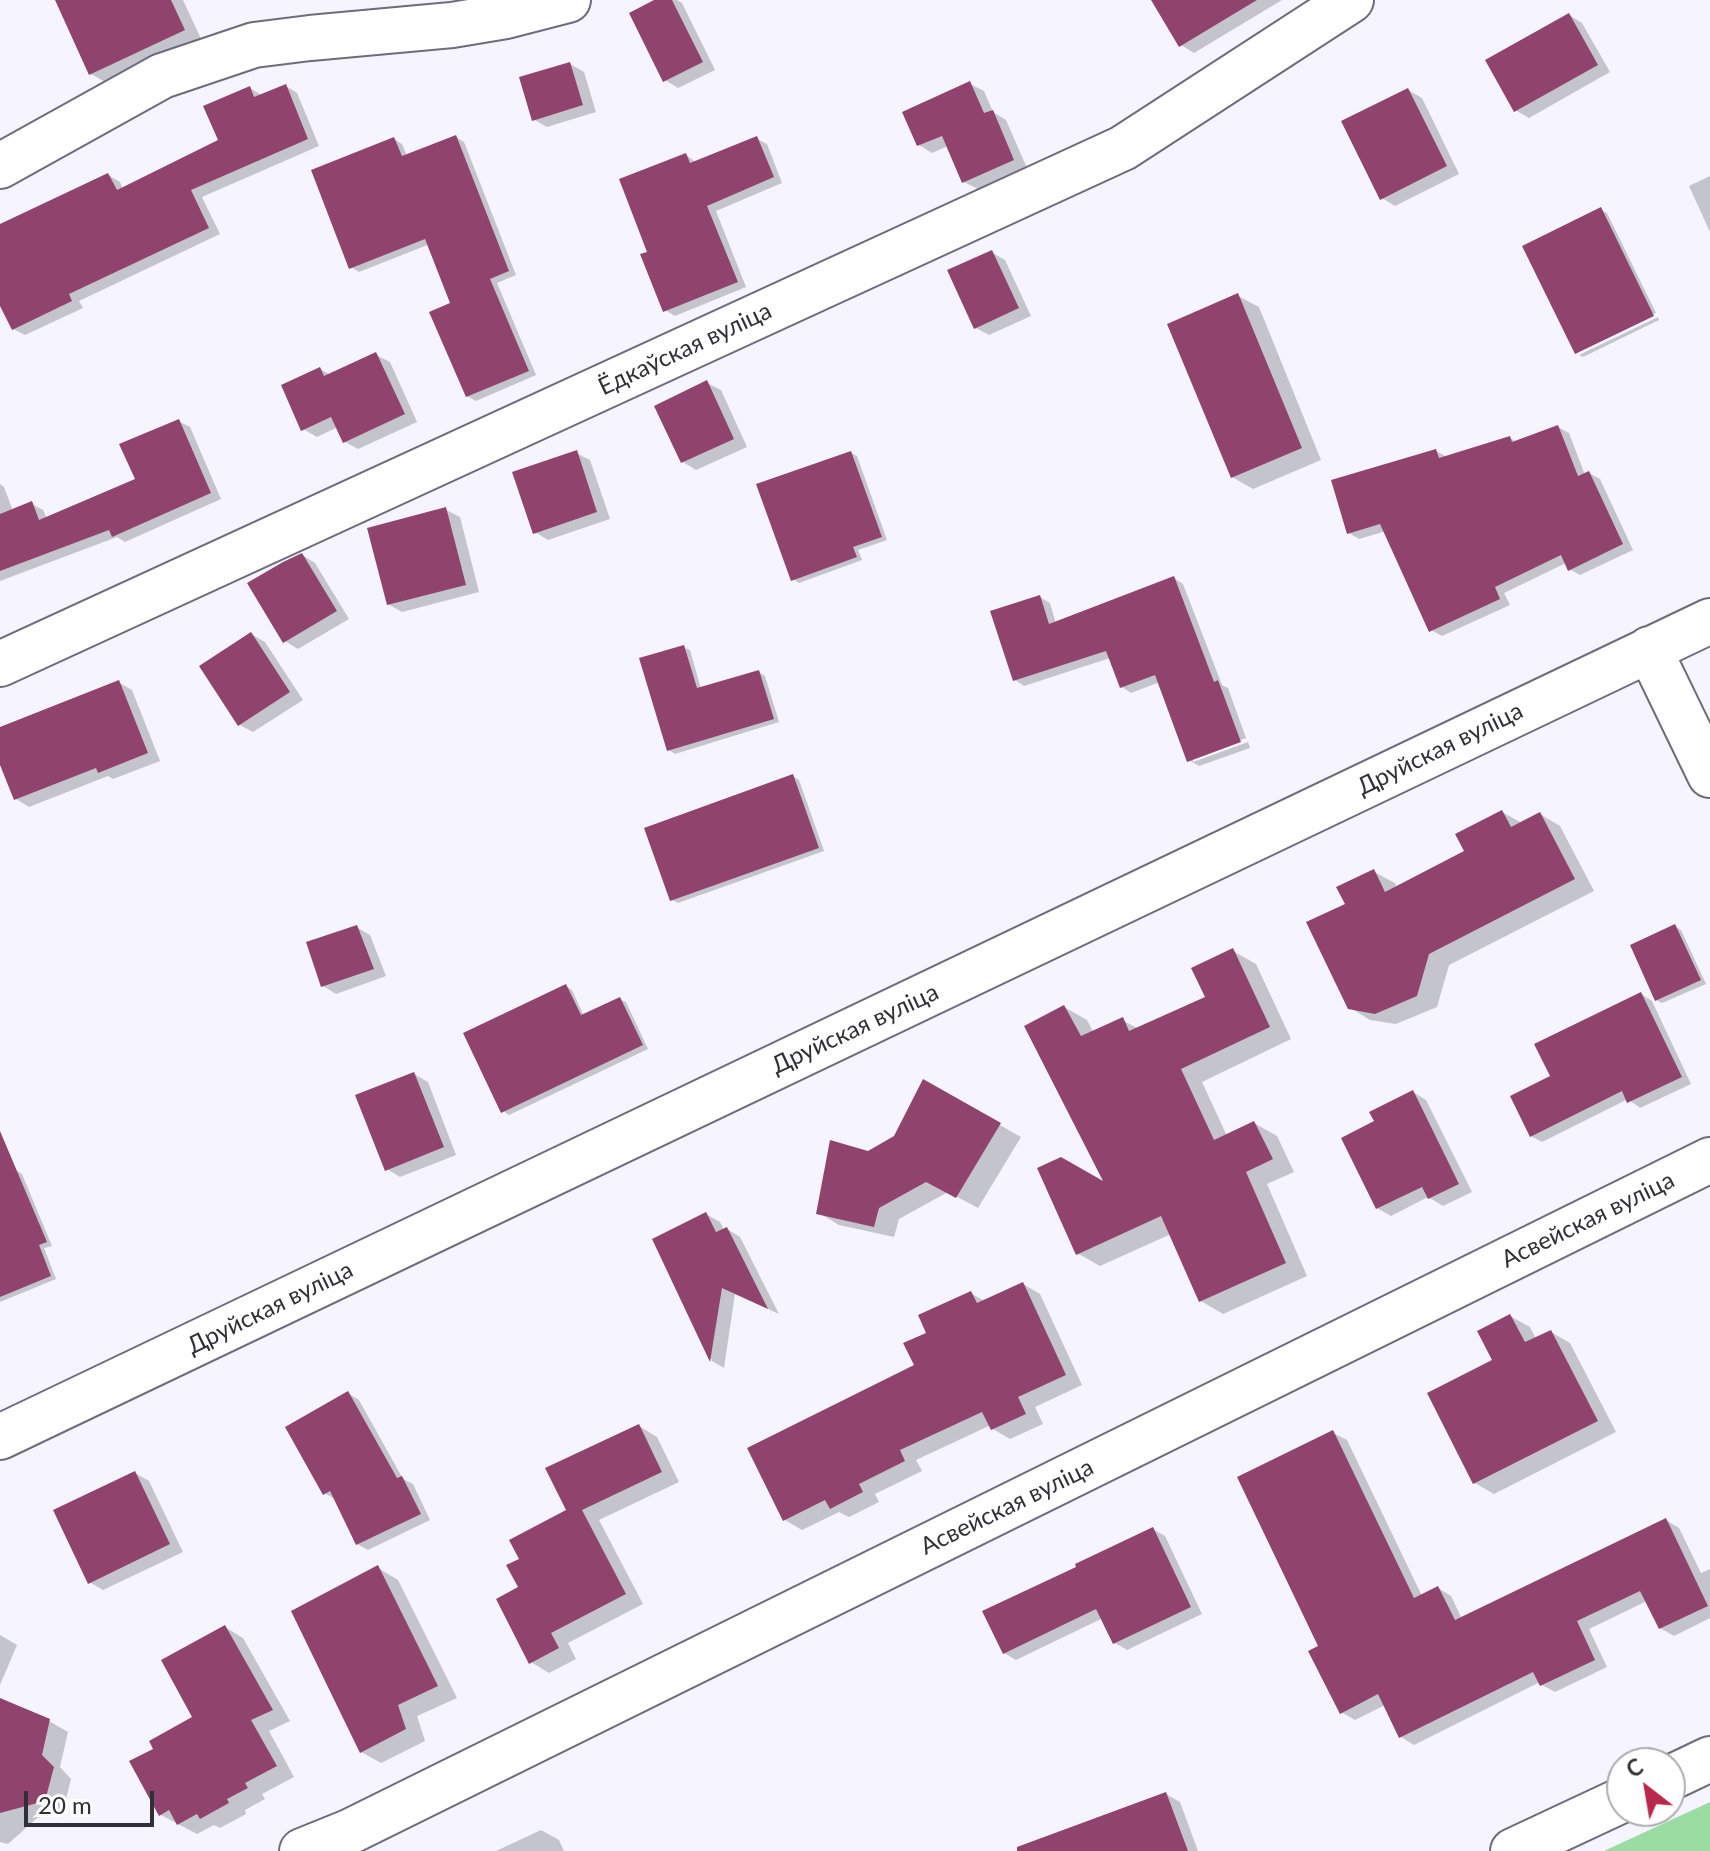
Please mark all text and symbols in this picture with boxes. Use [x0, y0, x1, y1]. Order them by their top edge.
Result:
street label: Ёдкаўская вуліца [594, 296, 776, 402]
street label: Друйская вуліца [1352, 696, 1528, 802]
street label: Друйская вуліца [767, 978, 943, 1080]
street label: Асвейская вуліца [1497, 1166, 1679, 1274]
street label: Друйская вуліца [182, 1255, 358, 1361]
street label: Асвейская вуліца [916, 1453, 1098, 1561]
north arrow [1606, 1747, 1686, 1827]
text: С [1621, 1752, 1648, 1783]
scale bar [28, 1775, 158, 1825]
text: 20 m [38, 1790, 92, 1819]

